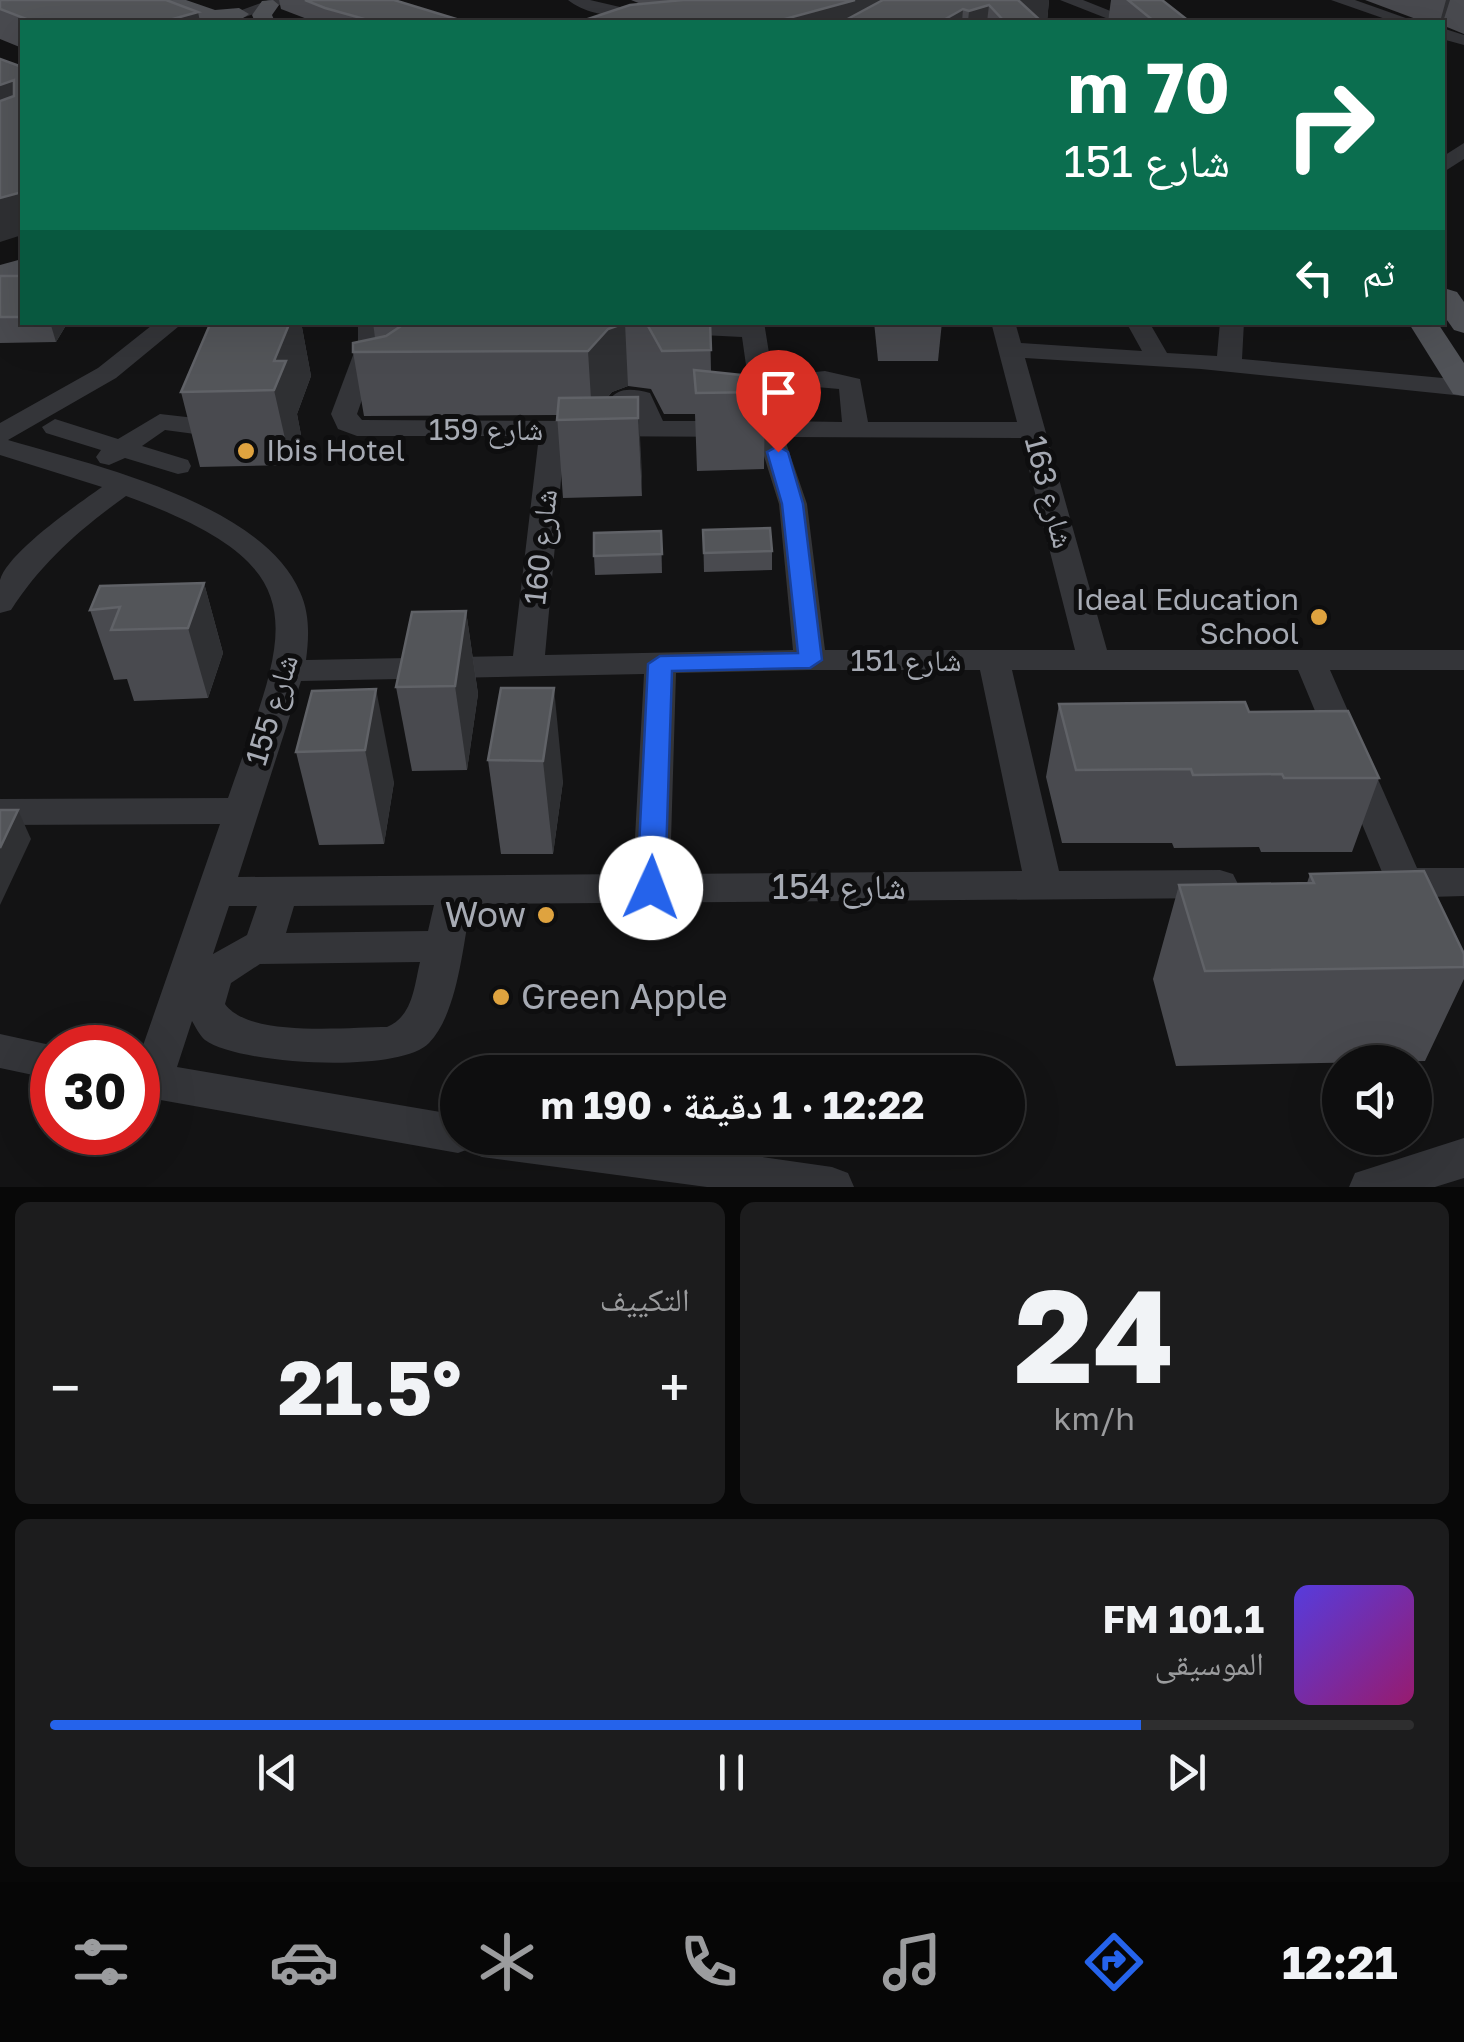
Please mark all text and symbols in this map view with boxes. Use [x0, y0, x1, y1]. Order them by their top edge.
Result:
text: 70 m [1068, 44, 1230, 128]
icon: right [1265, 60, 1395, 190]
text: شارع 151 [1063, 133, 1230, 187]
text: ثم [1362, 249, 1395, 294]
icon: left [1287, 250, 1342, 305]
pin [736, 350, 821, 453]
icon: arrive [751, 365, 806, 420]
street label: شارع 159 [429, 411, 543, 449]
place label: Ibis Hotel [266, 432, 405, 468]
street label: شارع 163 [1016, 432, 1082, 552]
marker: Ibis Hotel [235, 440, 257, 462]
street label: شارع 160 [516, 487, 566, 607]
place label: Ideal Education School [1076, 581, 1299, 651]
marker: Ideal Education School [1308, 606, 1330, 628]
street label: شارع 151 [850, 642, 962, 680]
street label: شارع 155 [237, 650, 307, 770]
position arrow [599, 836, 703, 940]
street label: شارع 154 [772, 865, 906, 909]
place label: Wow [445, 893, 526, 935]
marker: Wow [535, 904, 557, 926]
place label: Green Apple [521, 975, 728, 1017]
marker: Green Apple [490, 986, 512, 1008]
speed limit sign: 30 [30, 1025, 160, 1155]
map controls [1322, 1045, 1432, 1155]
button: sound [1322, 1045, 1432, 1155]
text: 12:22 · 1 دقيقة · 190 m [541, 1082, 924, 1127]
text: 24 [1014, 1256, 1175, 1412]
text: التكييف [600, 1280, 690, 1318]
text: 21.5° [278, 1341, 461, 1432]
text: − [50, 1354, 80, 1420]
text: + [659, 1354, 689, 1420]
text: km/h [1054, 1399, 1135, 1437]
text: 101.1 FM [1102, 1596, 1264, 1641]
text: الموسيقى [1154, 1644, 1264, 1682]
icon: previous [250, 1745, 305, 1800]
icon: pause [704, 1745, 759, 1800]
icon: next [1159, 1745, 1214, 1800]
icon: filters [66, 1927, 136, 1997]
icon: car [269, 1927, 339, 1997]
icon: climate [472, 1927, 542, 1997]
icon: phone [674, 1927, 744, 1997]
icon: music [877, 1927, 947, 1997]
icon: directions [1079, 1927, 1149, 1997]
text: 12:21 [1282, 1935, 1398, 1989]

